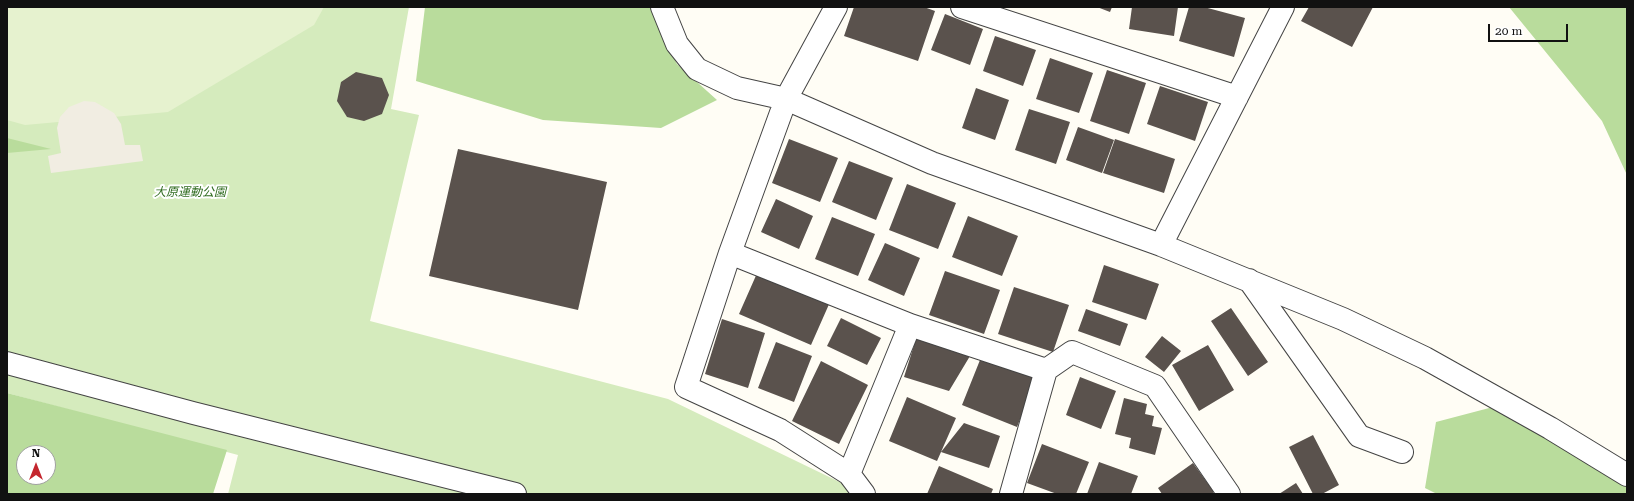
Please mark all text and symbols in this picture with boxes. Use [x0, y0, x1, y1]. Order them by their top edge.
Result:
scale bar [1490, 16, 1570, 42]
text: 20 m [1495, 24, 1522, 38]
park label: 大原運動公園 [154, 185, 226, 199]
north arrow [16, 445, 56, 485]
text: N [32, 447, 40, 460]

